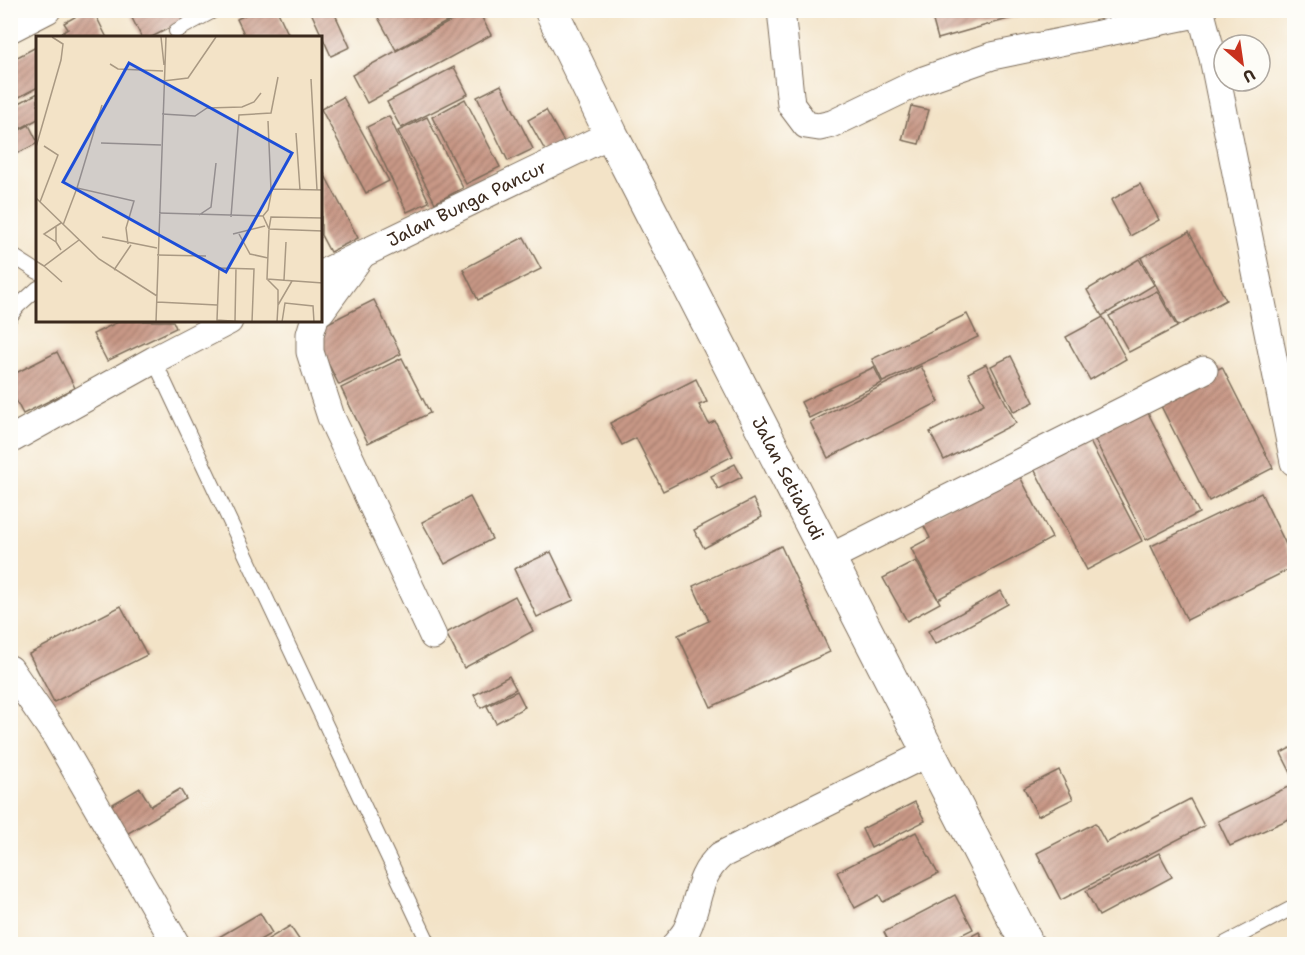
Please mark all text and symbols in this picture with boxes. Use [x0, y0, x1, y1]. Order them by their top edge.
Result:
north arrow [1212, 33, 1272, 93]
inset map [36, 36, 322, 322]
text: U [1239, 64, 1259, 88]
street label: Jalan Bunga Pancur [383, 155, 551, 252]
street label: Jalan Setiabudi [746, 412, 830, 545]

